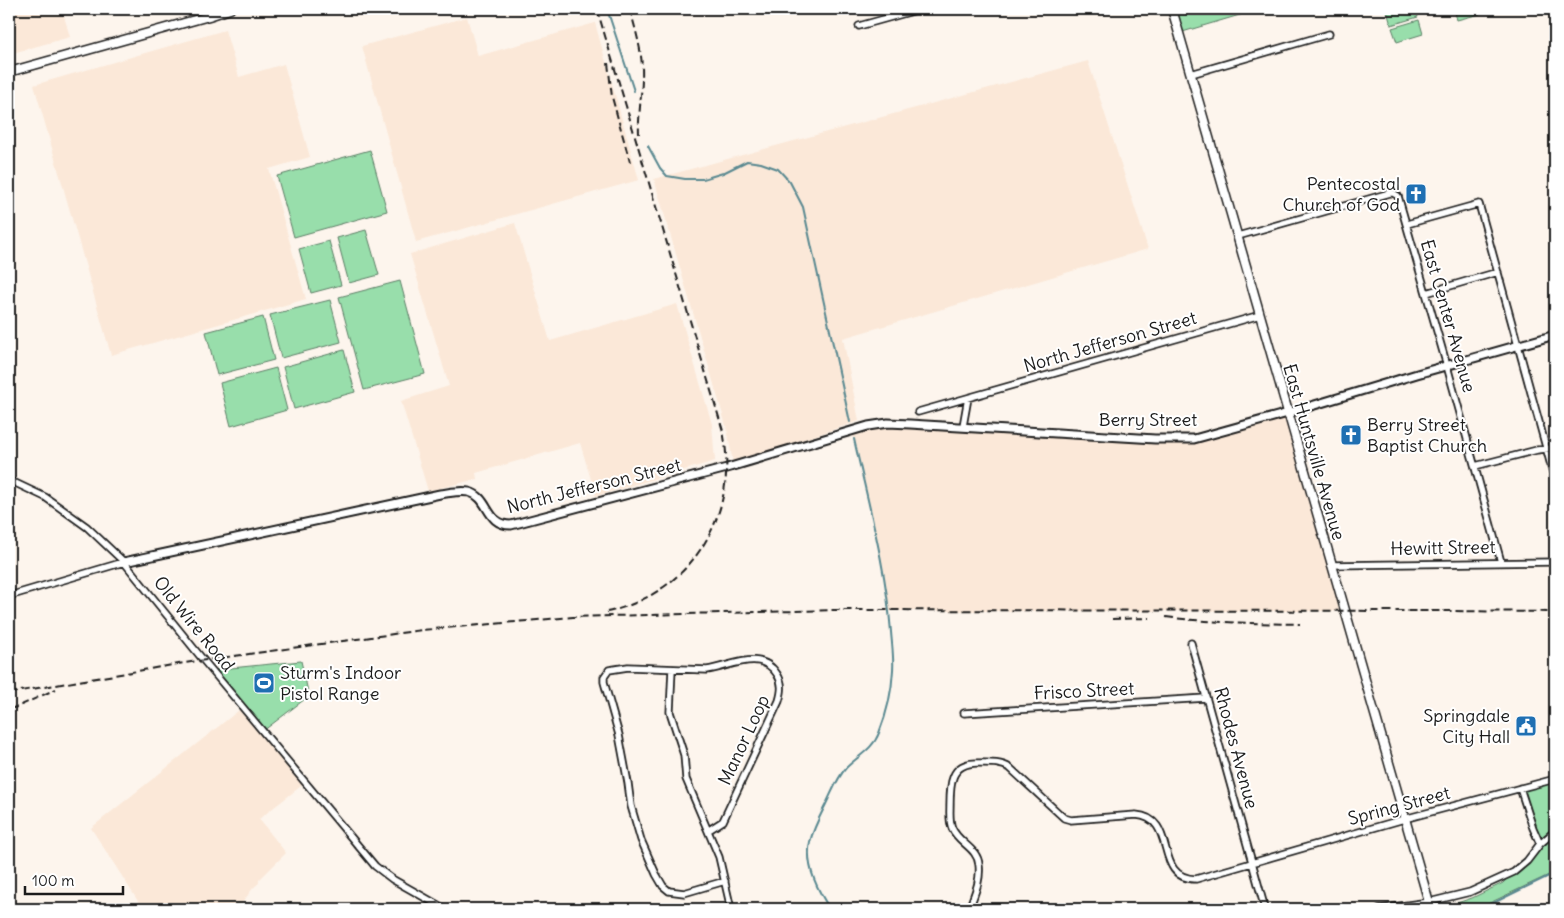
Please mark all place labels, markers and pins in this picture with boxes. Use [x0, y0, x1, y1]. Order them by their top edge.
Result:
place label: Pentecostal Church of God [1282, 172, 1400, 216]
church icon: Pentecostal Church of God [1404, 182, 1428, 206]
place label: Berry Street Baptist Church [1367, 413, 1487, 457]
church icon: Berry Street Baptist Church [1339, 423, 1363, 447]
place label: Sturm's Indoor Pistol Range [280, 661, 402, 705]
sports icon: Sturm's Indoor Pistol Range [252, 671, 276, 695]
place label: Springdale City Hall [1423, 704, 1510, 748]
public building icon: Springdale City Hall [1514, 714, 1538, 738]

